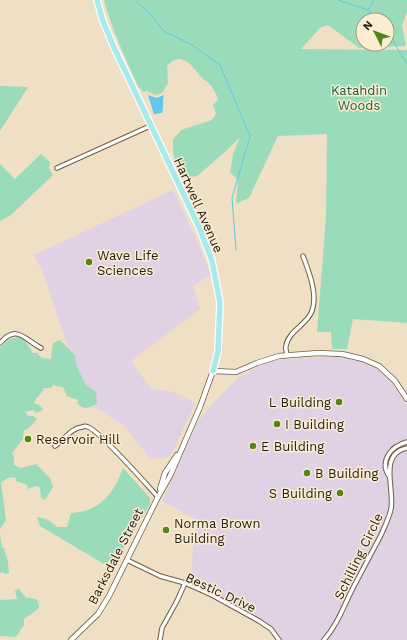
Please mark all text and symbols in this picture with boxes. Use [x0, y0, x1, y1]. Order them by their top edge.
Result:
north arrow [355, 12, 395, 52]
text: N [360, 18, 375, 33]
park label: Katahdin Woods [331, 83, 387, 113]
street label: Hartwell Avenue [171, 155, 226, 255]
place label: Wave Life Sciences [97, 248, 158, 278]
marker: Wave Life Sciences [84, 257, 94, 267]
place label: L Building [269, 395, 331, 410]
marker: L Building [334, 397, 344, 407]
place label: I Building [285, 417, 344, 432]
marker: I Building [272, 419, 282, 429]
place label: Reservoir Hill [36, 432, 120, 447]
marker: Reservoir Hill [23, 434, 33, 444]
place label: E Building [261, 439, 324, 454]
marker: E Building [248, 441, 258, 451]
place label: B Building [315, 466, 379, 481]
marker: B Building [302, 468, 312, 478]
place label: S Building [269, 486, 332, 501]
marker: S Building [335, 488, 345, 498]
street label: Barksdale Street [85, 505, 146, 607]
street label: Schilling Circle [331, 511, 386, 602]
place label: Norma Brown Building [174, 516, 261, 546]
marker: Norma Brown Building [161, 525, 171, 535]
street label: Bestic Drive [183, 570, 258, 615]

